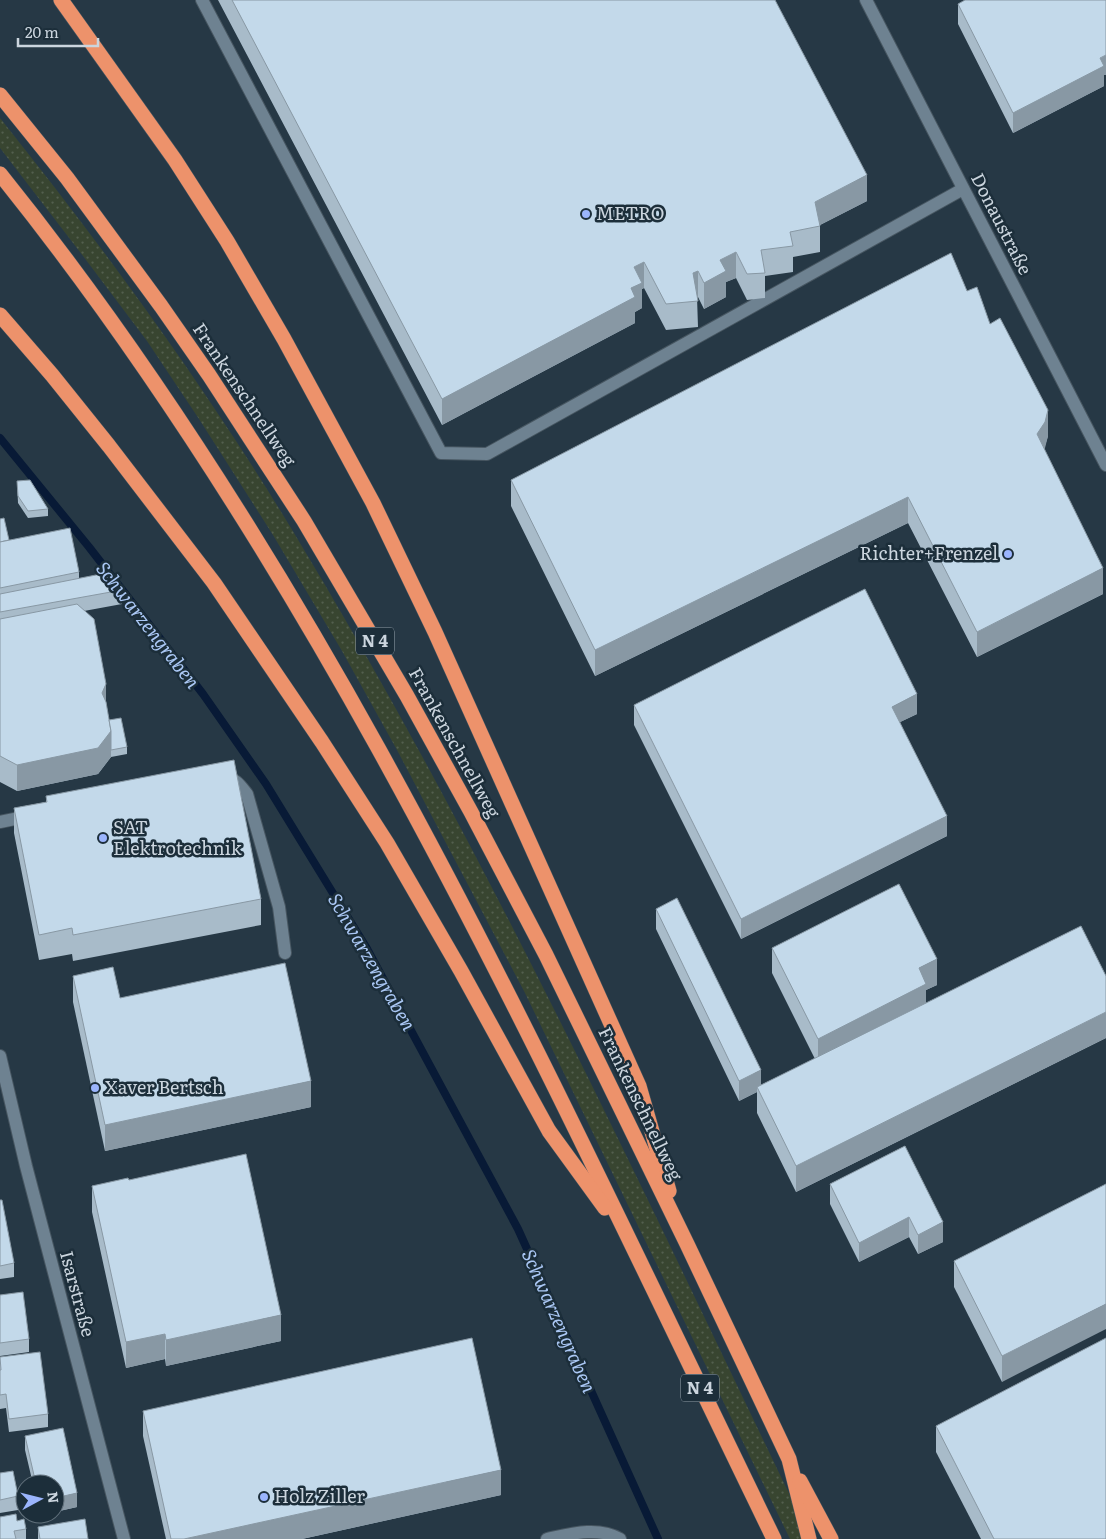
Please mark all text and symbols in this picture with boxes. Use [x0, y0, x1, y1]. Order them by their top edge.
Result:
scale bar [18, 15, 98, 47]
text: 20 m [25, 20, 59, 43]
street label: Donaustraße [965, 168, 1040, 279]
place label: METRO [596, 199, 664, 226]
marker: METRO [580, 208, 592, 220]
street label: Frankenschnellweg [187, 317, 304, 472]
place label: Richter+Frenzel [859, 539, 998, 566]
marker: Richter+Frenzel [1002, 548, 1014, 560]
water label: Schwarzengraben [90, 555, 208, 694]
road number: N 4 [356, 627, 394, 654]
street label: Frankenschnellweg [403, 662, 508, 823]
place label: SAT Elektrotechnik [113, 813, 243, 861]
marker: SAT Elektrotechnik [97, 832, 109, 844]
water label: Schwarzengraben [322, 888, 424, 1036]
street label: Frankenschnellweg [592, 1022, 691, 1186]
place label: Xaver Bertsch [105, 1073, 224, 1100]
marker: Xaver Bertsch [89, 1082, 101, 1094]
water label: Schwarzengraben [516, 1244, 604, 1397]
street label: Isarstraße [54, 1248, 103, 1340]
road number: N 4 [681, 1375, 719, 1402]
north arrow [15, 1474, 65, 1524]
place label: Holz Ziller [274, 1482, 365, 1509]
text: N [43, 1490, 65, 1505]
marker: Holz Ziller [258, 1491, 270, 1503]

